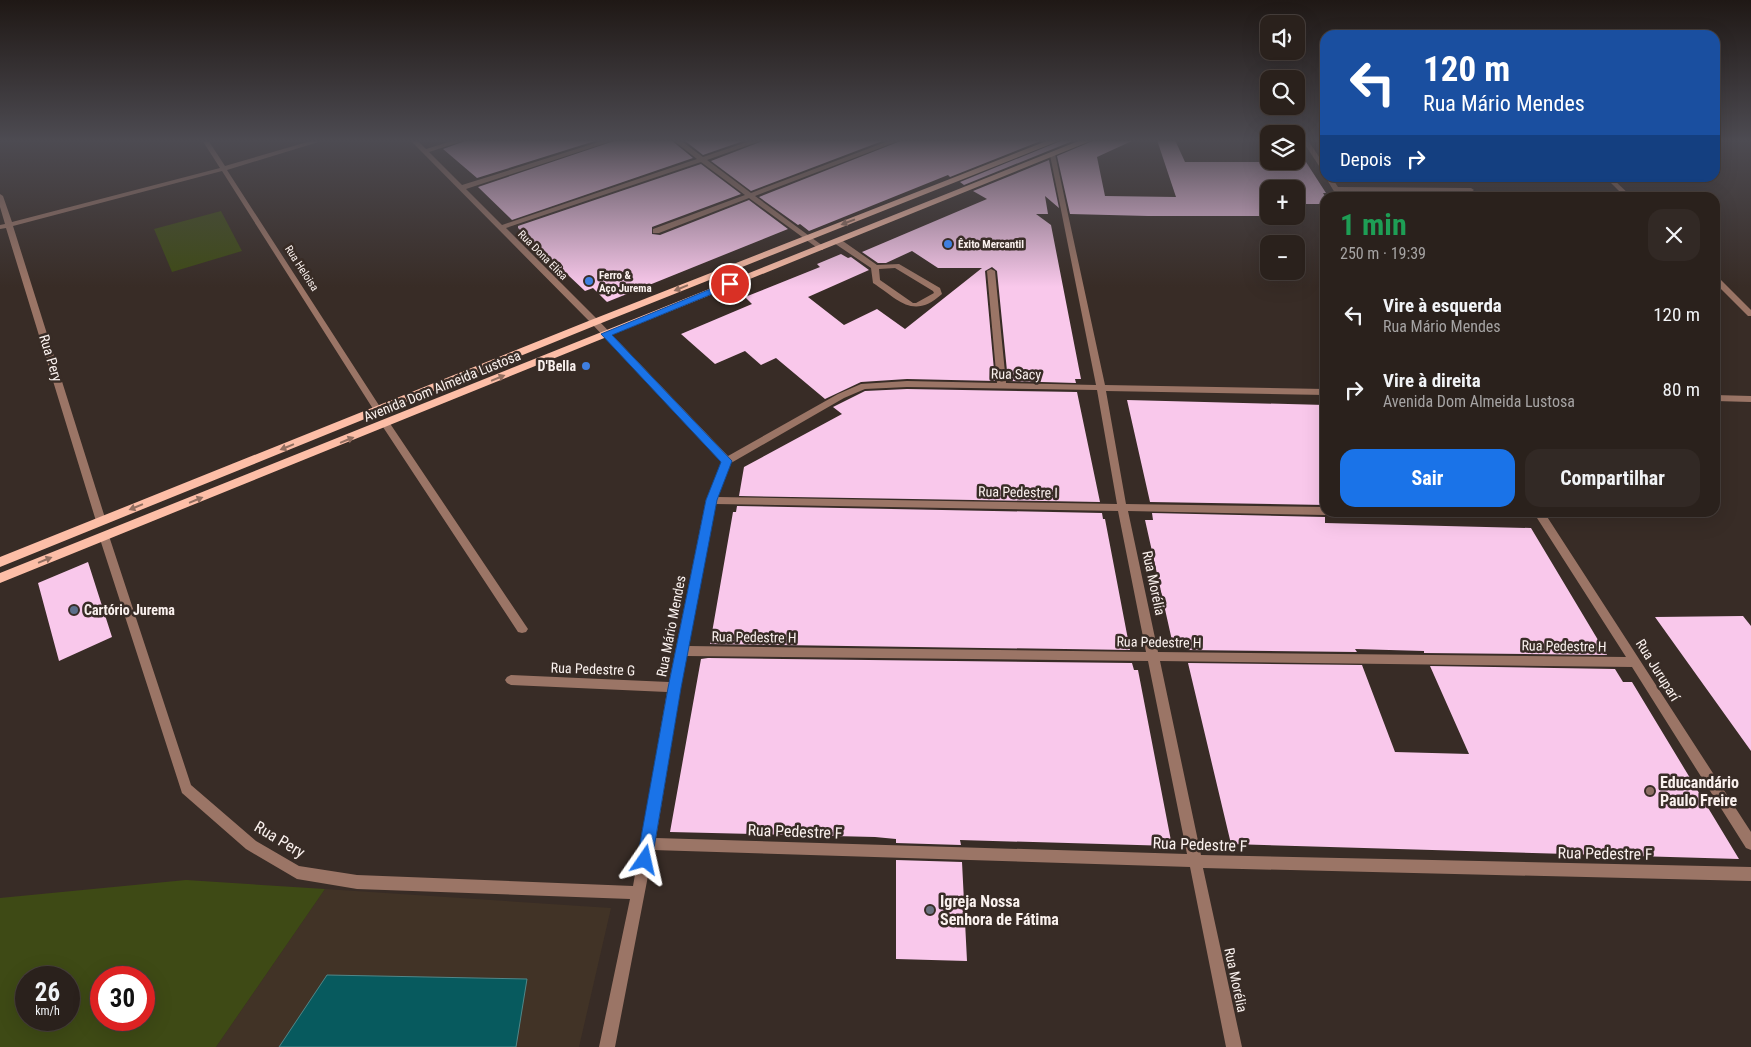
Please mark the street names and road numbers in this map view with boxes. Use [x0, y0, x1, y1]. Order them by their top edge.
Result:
street label: Rua Dona Elisa [515, 228, 570, 283]
street label: Rua Heloisa [282, 243, 321, 294]
street label: Rua Pery [36, 332, 66, 384]
street label: Avenida Dom Almeida Lustosa [361, 347, 523, 425]
street label: Rua Sacy [991, 366, 1041, 382]
street label: Rua Pedestre I [978, 483, 1058, 501]
street label: Rua Morélia [1139, 549, 1169, 617]
street label: Rua Mário Mendes [653, 574, 689, 678]
street label: Rua Pedestre H [711, 628, 797, 646]
street label: Rua Pedestre H [1116, 633, 1202, 651]
street label: Rua Juruparí [1633, 636, 1684, 704]
street label: Rua Pedestre H [1521, 637, 1607, 655]
street label: Rua Pedestre G [550, 660, 636, 678]
street label: Rua Pery [251, 817, 309, 862]
street label: Rua Pedestre F [747, 820, 843, 843]
street label: Rua Pedestre F [1152, 833, 1248, 856]
street label: Rua Pedestre F [1557, 843, 1653, 864]
street label: Rua Morélia [1221, 946, 1251, 1014]

